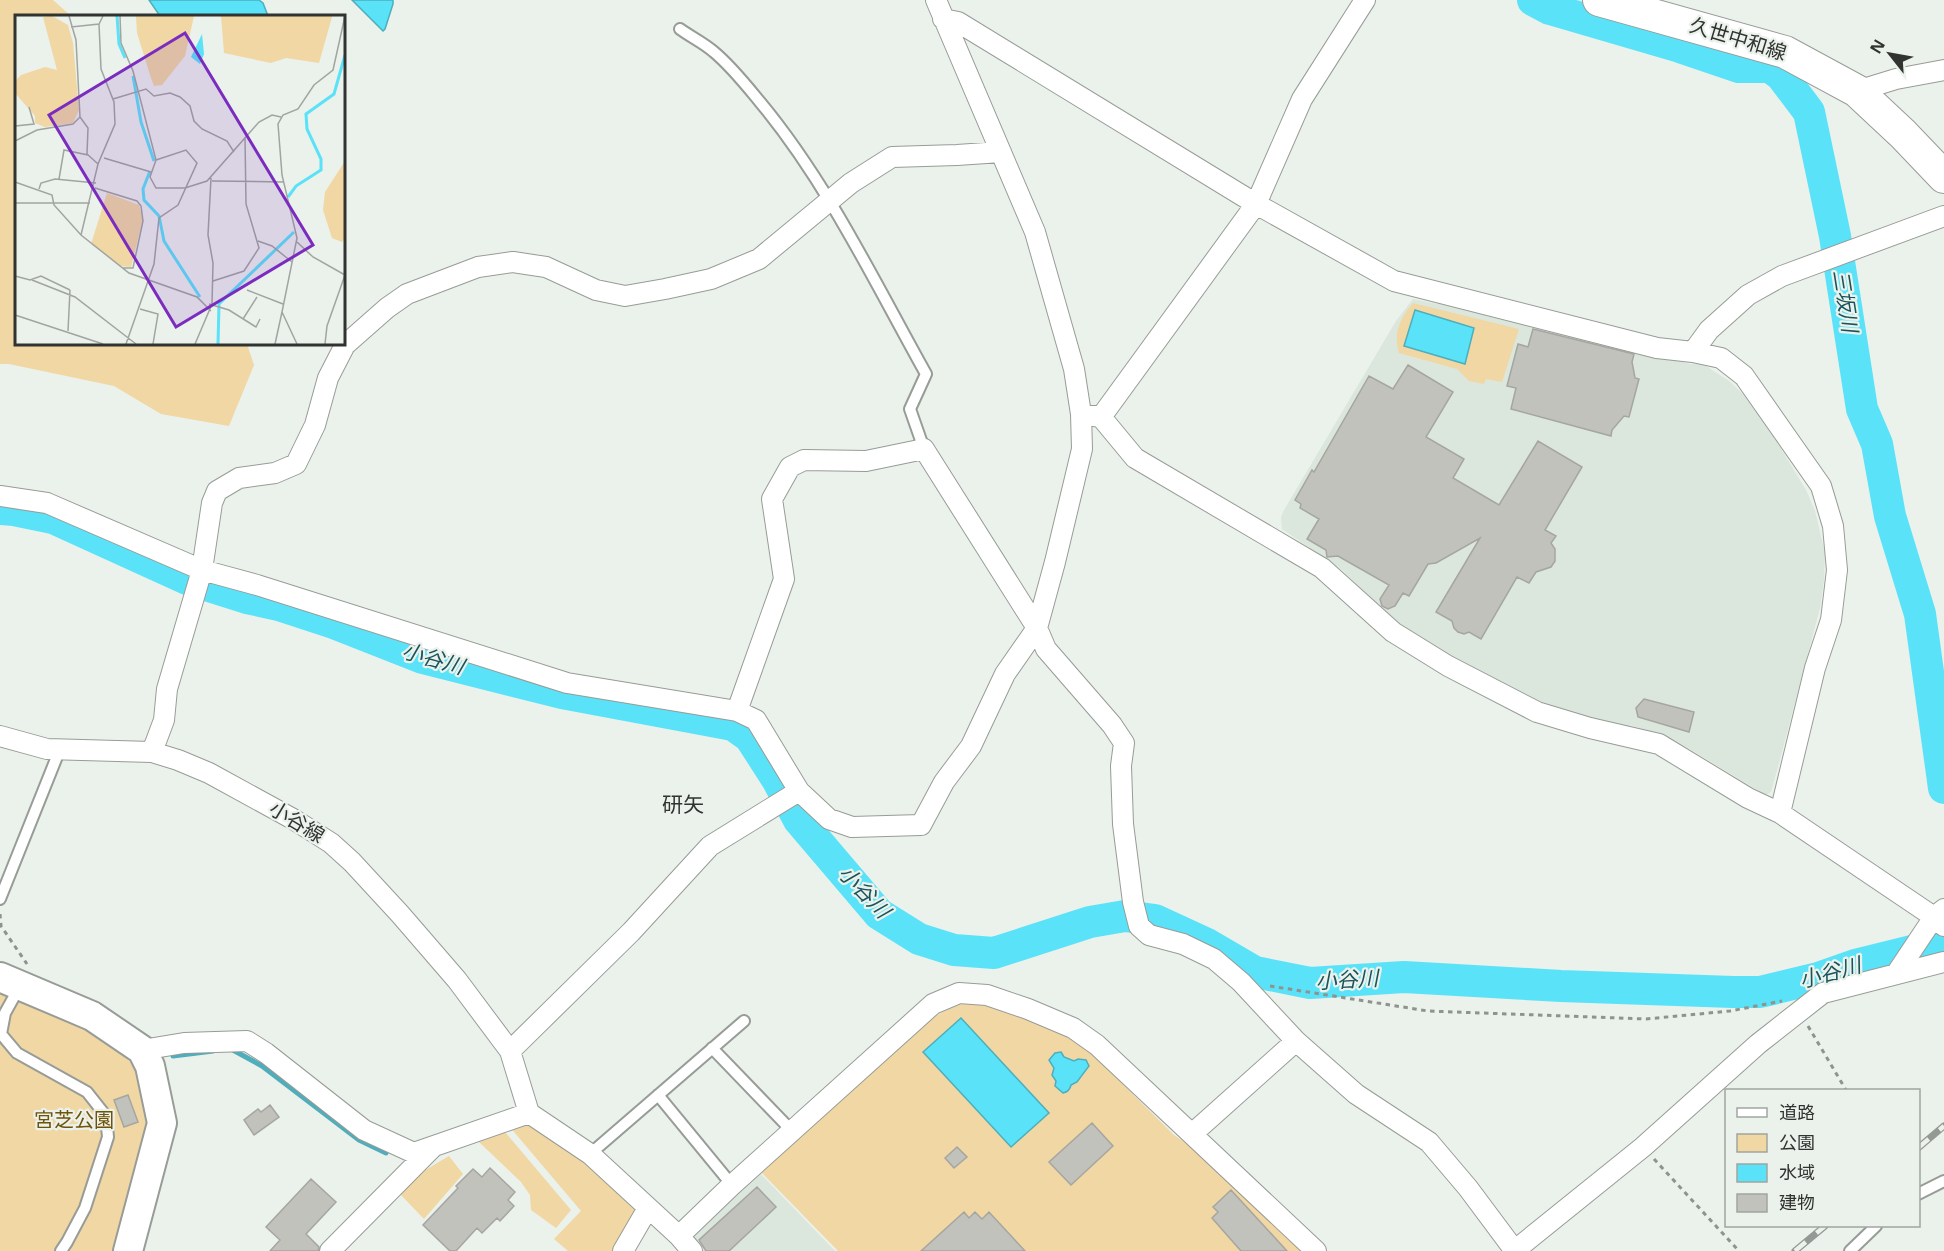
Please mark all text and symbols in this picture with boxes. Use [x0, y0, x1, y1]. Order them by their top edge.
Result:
street label: 久世中和線 [1686, 11, 1790, 66]
inset map [15, 15, 345, 345]
north arrow [1860, 24, 1920, 84]
text: N [1864, 35, 1890, 58]
water label: 三坂川 [1827, 268, 1865, 336]
water label: 小谷川 [399, 636, 469, 681]
district label: 研矢 [662, 790, 704, 818]
street label: 小谷線 [265, 795, 330, 849]
water label: 小谷川 [833, 859, 898, 925]
water label: 小谷川 [1796, 950, 1866, 994]
water label: 小谷川 [1315, 963, 1381, 995]
legend [1725, 1089, 1920, 1227]
text: 道路 [1779, 1100, 1815, 1124]
park label: 宮芝公園 [34, 1106, 114, 1133]
text: 公園 [1779, 1130, 1815, 1154]
text: 水域 [1779, 1160, 1815, 1184]
text: 建物 [1779, 1190, 1815, 1214]

